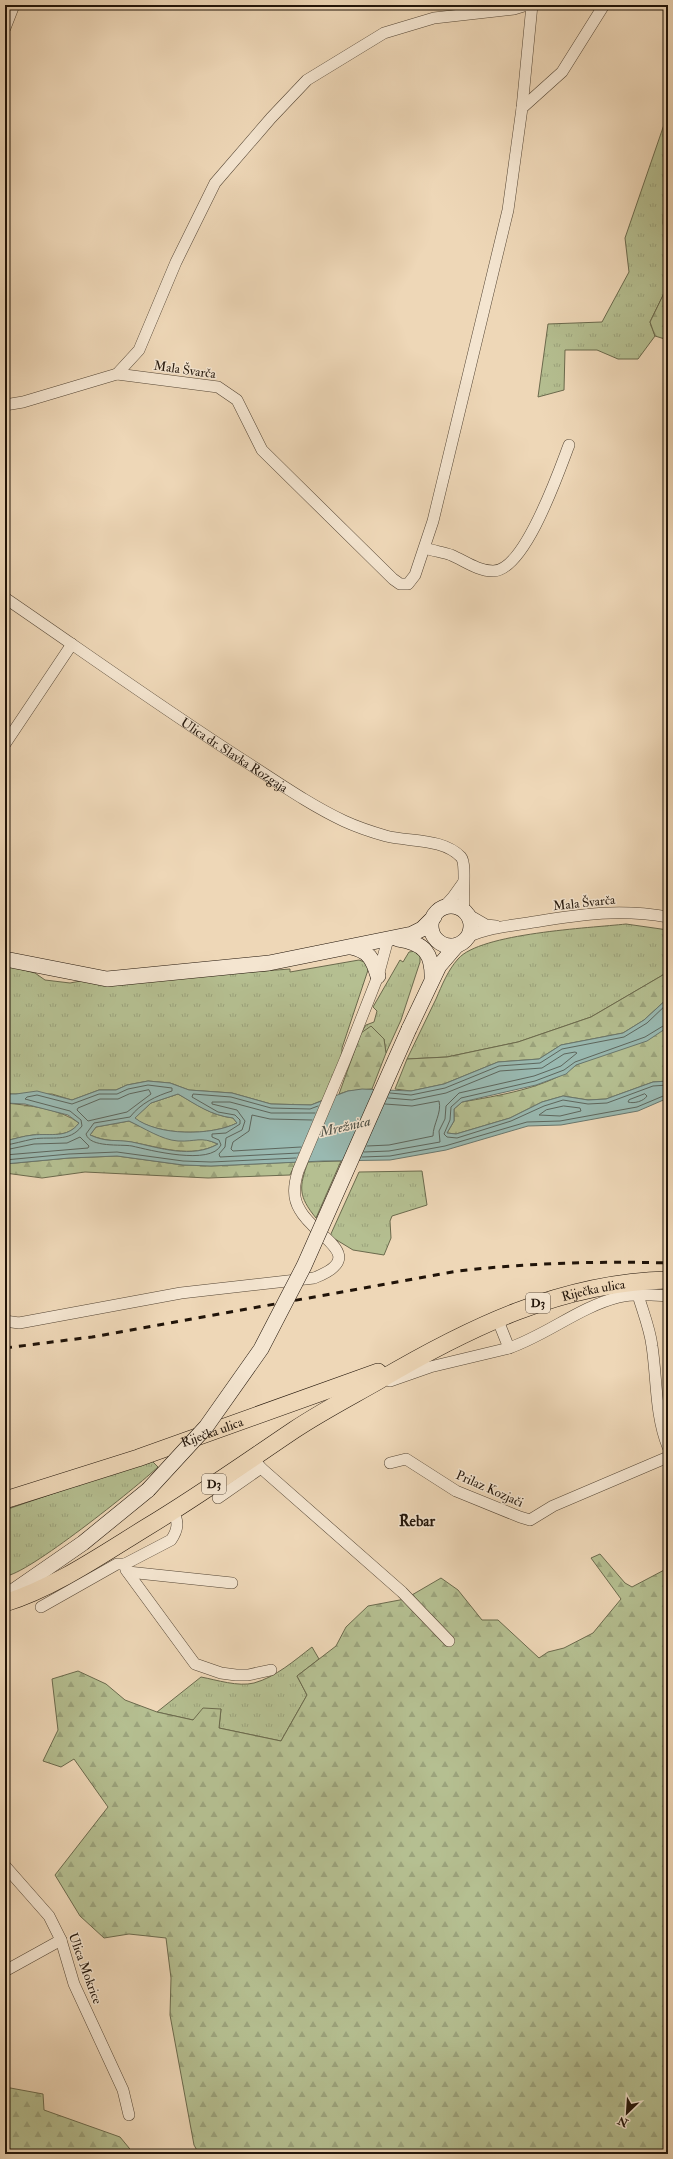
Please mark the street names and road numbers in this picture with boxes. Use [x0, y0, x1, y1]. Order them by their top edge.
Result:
street label: Mala Švarča [153, 356, 218, 382]
street label: Ulica dr. Slavka Rozgaja [178, 714, 291, 796]
street label: Mala Švarča [552, 890, 617, 914]
street label: Riječka ulica [560, 1276, 627, 1305]
road number: D3 [526, 1293, 550, 1313]
street label: Riječka ulica [179, 1414, 246, 1451]
street label: Prilaz Kozjači [453, 1467, 526, 1511]
road number: D3 [202, 1474, 226, 1494]
street label: Ulica Mokrice [65, 1931, 106, 2007]

